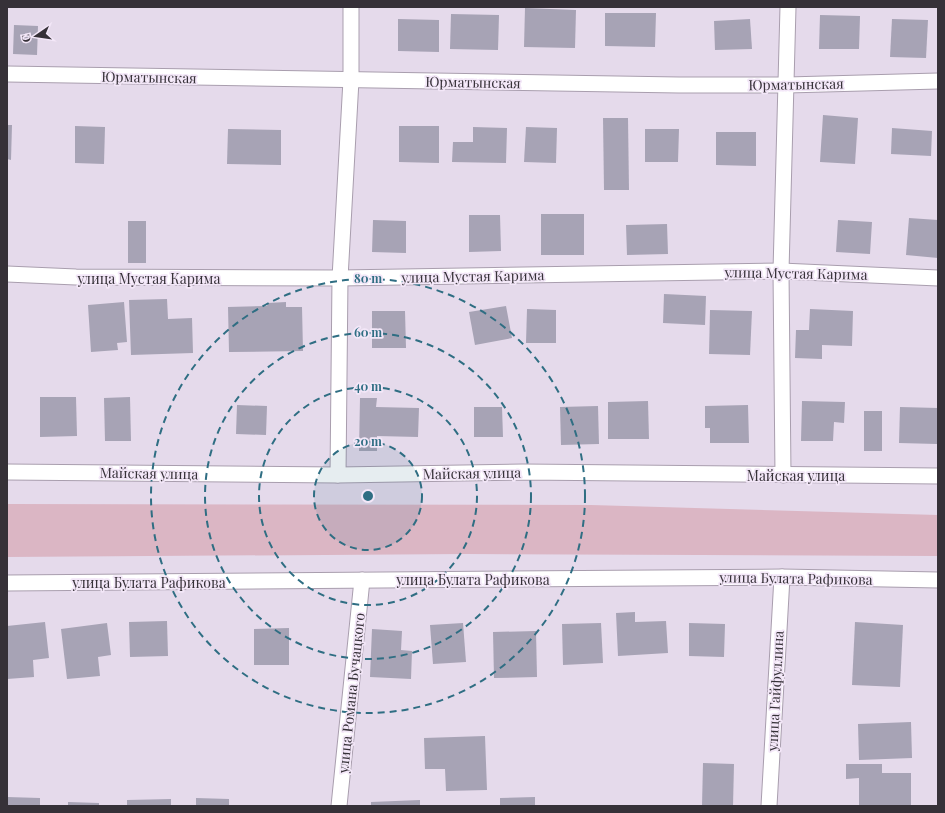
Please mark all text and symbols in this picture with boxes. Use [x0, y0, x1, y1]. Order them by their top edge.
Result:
north arrow [16, 16, 56, 56]
text: С [18, 33, 34, 44]
street label: Юрматынская [101, 67, 197, 87]
street label: Юрматынская [425, 72, 521, 92]
street label: Юрматынская [748, 74, 844, 94]
street label: улица Мустая Карима [723, 262, 868, 284]
street label: улица Мустая Карима [400, 265, 545, 287]
street label: улица Мустая Карима [77, 269, 221, 288]
text: 80 m [354, 270, 382, 286]
text: 60 m [354, 324, 382, 340]
text: 40 m [354, 378, 382, 394]
text: 20 m [354, 433, 382, 449]
street label: Майская улица [100, 463, 198, 483]
street label: Майская улица [423, 463, 521, 483]
street label: Майская улица [747, 466, 845, 485]
centre of rings [361, 489, 375, 503]
street label: улица Булата Рафикова [718, 567, 873, 589]
street label: улица Булата Рафикова [395, 570, 550, 589]
street label: улица Булата Рафикова [71, 573, 226, 592]
street label: улица Романа Бучацкого [333, 611, 369, 775]
street label: улица Гайфуллина [762, 630, 788, 753]

